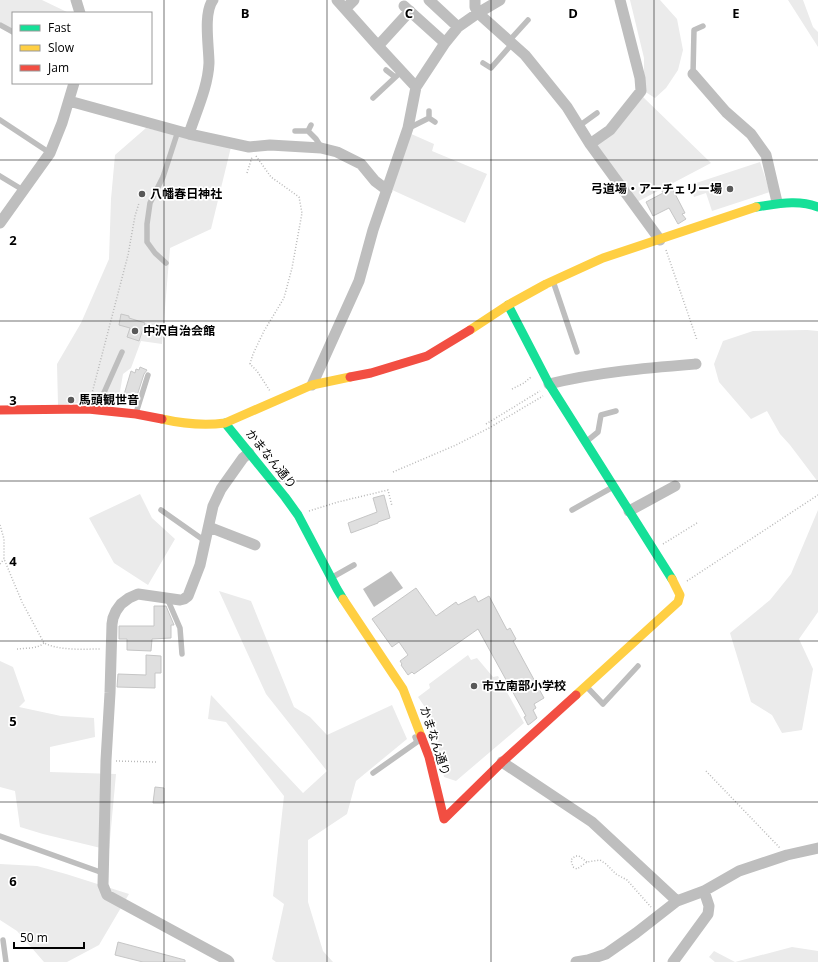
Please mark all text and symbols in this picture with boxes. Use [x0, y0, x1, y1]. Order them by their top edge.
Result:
text: B [241, 4, 250, 22]
text: C [405, 4, 413, 22]
text: D [568, 4, 578, 22]
text: E [732, 4, 740, 22]
legend [12, 12, 152, 84]
text: Fast [48, 19, 71, 36]
text: Slow [48, 39, 75, 56]
text: Jam [47, 59, 69, 76]
place label: 弓道場・アーチェリー場 [591, 180, 722, 197]
marker: 弓道場・アーチェリー場 [725, 184, 735, 194]
place label: 八幡春日神社 [150, 185, 222, 202]
marker: 八幡春日神社 [137, 189, 147, 199]
text: 2 [9, 231, 17, 249]
place label: 中沢自治会館 [143, 322, 215, 339]
marker: 中沢自治会館 [130, 326, 140, 336]
text: 3 [9, 391, 17, 409]
place label: 馬頭観世音 [79, 391, 139, 408]
marker: 馬頭観世音 [66, 395, 76, 405]
street label: かまなん通り [242, 425, 301, 492]
text: 4 [9, 552, 17, 570]
place label: 市立南部小学校 [482, 677, 566, 694]
marker: 市立南部小学校 [469, 681, 479, 691]
street label: かまなん通り [416, 704, 455, 778]
text: 5 [9, 712, 17, 730]
text: 6 [9, 872, 17, 890]
scale bar [14, 924, 84, 950]
text: 50 m [20, 929, 48, 946]

